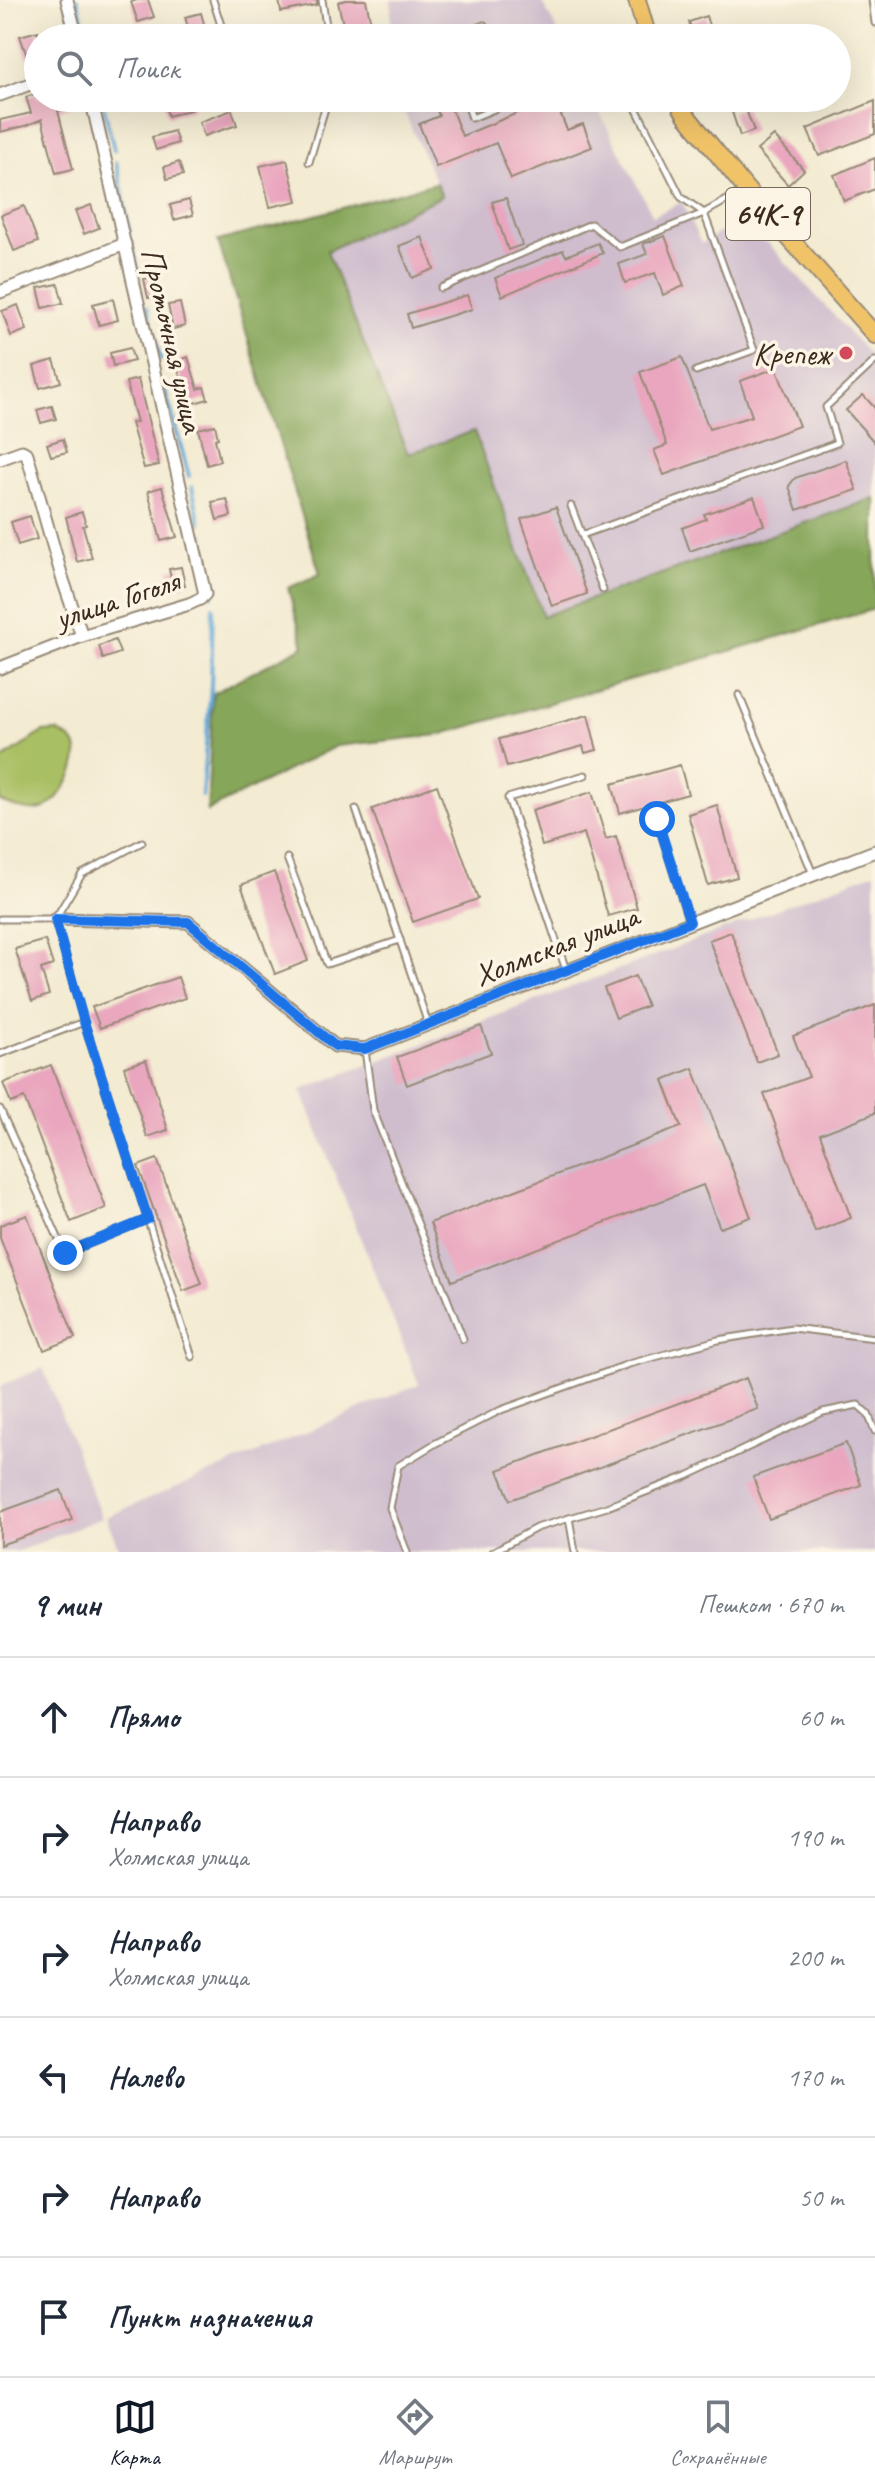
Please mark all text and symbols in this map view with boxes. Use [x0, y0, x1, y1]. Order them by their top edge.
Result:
search box [24, 24, 851, 112]
icon: search [52, 46, 96, 90]
text: Поиск [116, 49, 179, 87]
road number: 64К-9 [726, 188, 810, 240]
street label: Проточная улица [131, 244, 214, 438]
place label: Крепеж [753, 333, 835, 374]
marker: Крепеж [837, 344, 855, 362]
street label: улица Гоголя [48, 560, 186, 639]
route start [639, 801, 675, 837]
street label: Холмская улица [468, 894, 647, 996]
route end [47, 1235, 83, 1271]
text: 9 мин [32, 1583, 101, 1626]
text: Пешком · 670 m [698, 1588, 843, 1621]
icon: ahead [32, 1695, 76, 1739]
text: Прямо [108, 1698, 179, 1736]
text: 60 m [799, 1701, 843, 1734]
text: Направо [108, 1802, 200, 1840]
icon: right [32, 1815, 76, 1859]
text: 190 m [787, 1821, 843, 1854]
text: Холмская улица [108, 1840, 248, 1873]
text: Направо [108, 1922, 200, 1960]
icon: right [32, 1935, 76, 1979]
text: 200 m [787, 1941, 843, 1974]
text: Холмская улица [108, 1960, 248, 1993]
icon: left [32, 2055, 76, 2099]
text: Налево [108, 2058, 184, 2096]
text: 170 m [787, 2061, 843, 2094]
icon: right [32, 2175, 76, 2219]
text: Направо [108, 2178, 200, 2216]
text: 50 m [799, 2181, 843, 2214]
icon: arrive [32, 2295, 76, 2339]
text: Пункт назначения [108, 2298, 311, 2336]
tab: Карта [109, 2395, 160, 2471]
tab: Маршрут [379, 2395, 451, 2471]
tab: Сохранённые [670, 2395, 766, 2471]

